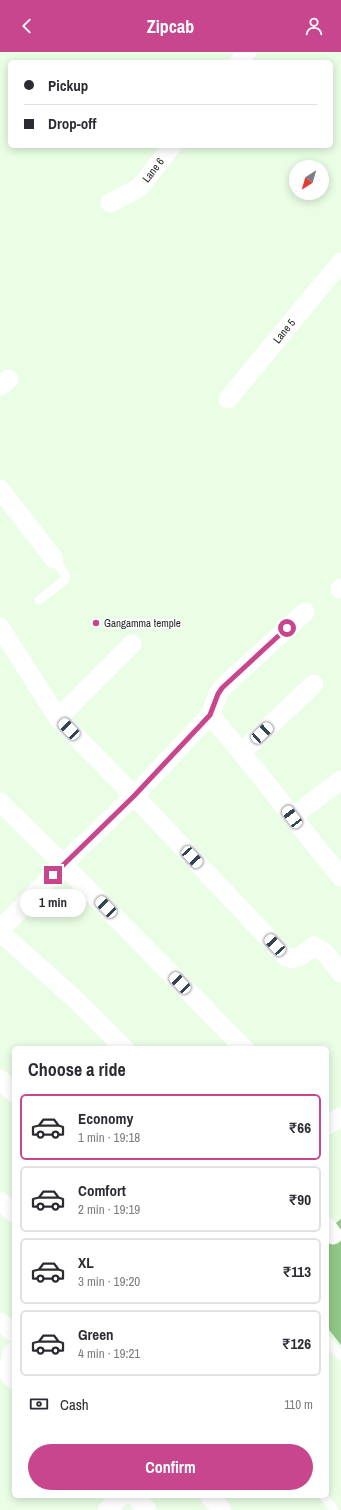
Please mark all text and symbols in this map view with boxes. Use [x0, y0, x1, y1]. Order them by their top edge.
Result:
text: Zipcab [147, 14, 194, 39]
icon: back [16, 15, 38, 37]
icon: person [303, 15, 325, 37]
text: Pickup [48, 75, 88, 96]
text: Drop-off [48, 113, 97, 134]
street label: Lane 6 [139, 155, 167, 185]
north arrow [289, 160, 329, 200]
map controls [289, 160, 329, 200]
street label: Lane 5 [270, 316, 298, 346]
place label: Gangamma temple [104, 616, 181, 630]
marker: Gangamma temple [91, 618, 101, 628]
route start [278, 619, 296, 637]
car [56, 716, 82, 742]
car [249, 720, 275, 746]
car [280, 804, 304, 830]
car [179, 844, 205, 870]
route end [44, 866, 62, 884]
callout: 1 min [20, 889, 86, 917]
text: 1 min [39, 894, 67, 911]
car [93, 894, 119, 920]
car [262, 932, 288, 958]
car [167, 970, 193, 996]
text: Choose a ride [28, 1057, 126, 1082]
text: Economy [78, 1108, 133, 1129]
icon: car [30, 1109, 66, 1145]
text: ₹66 [289, 1117, 311, 1138]
text: 1 min · 19:18 [78, 1129, 140, 1146]
text: Comfort [78, 1180, 126, 1201]
icon: car [30, 1181, 66, 1217]
text: ₹90 [289, 1189, 311, 1210]
text: 2 min · 19:19 [78, 1201, 140, 1218]
text: XL [78, 1252, 94, 1273]
icon: car [30, 1253, 66, 1289]
text: ₹113 [282, 1261, 311, 1282]
text: 3 min · 19:20 [78, 1273, 140, 1290]
text: Green [78, 1324, 114, 1345]
icon: car [30, 1325, 66, 1361]
text: ₹126 [282, 1333, 311, 1354]
text: 4 min · 19:21 [78, 1345, 140, 1362]
icon: cash [28, 1393, 50, 1415]
text: Cash [60, 1394, 89, 1415]
text: 110 m [284, 1396, 313, 1413]
button: Confirm [28, 1444, 313, 1490]

